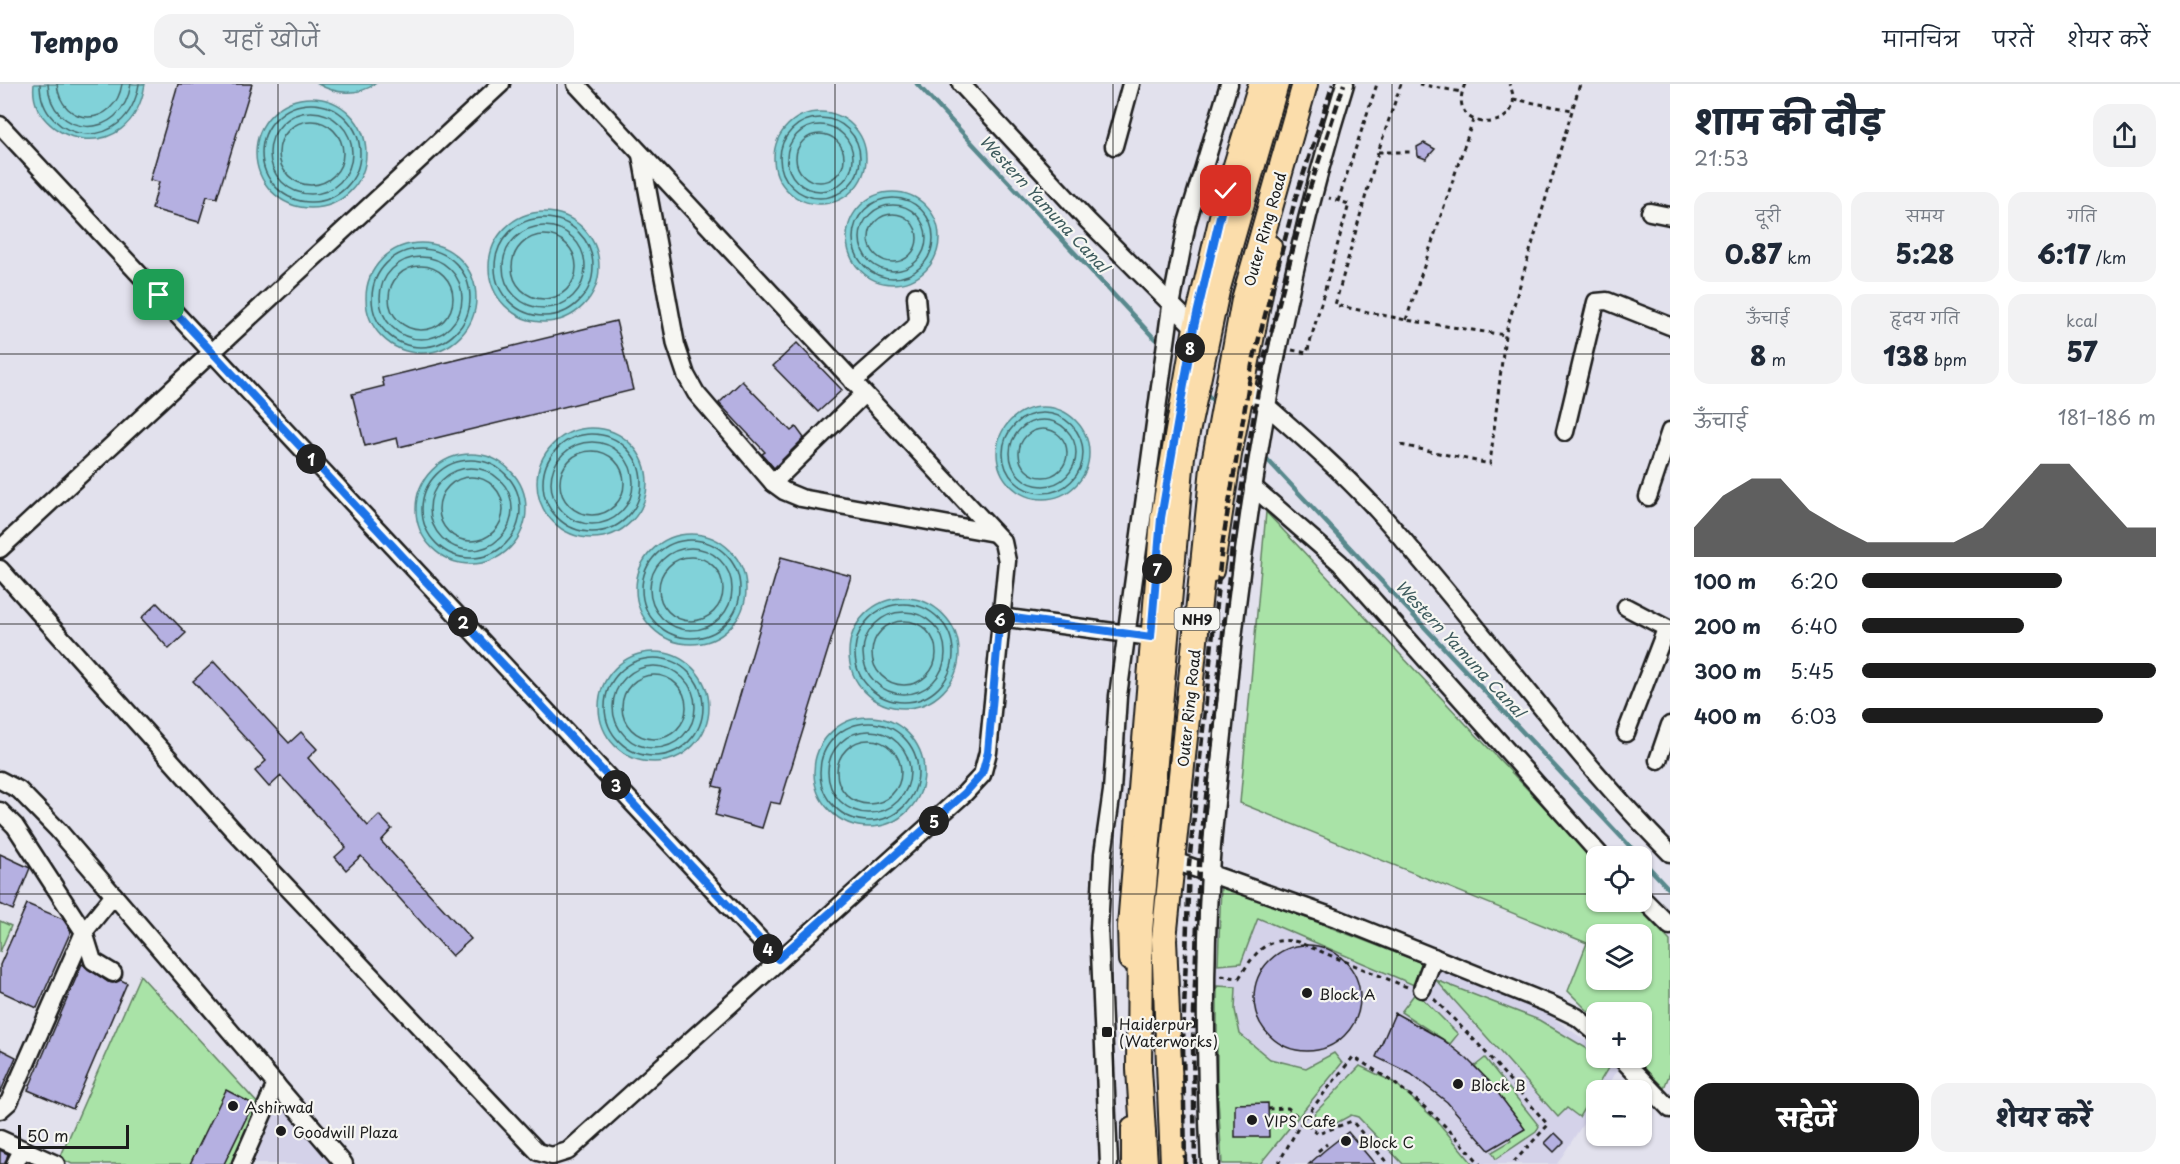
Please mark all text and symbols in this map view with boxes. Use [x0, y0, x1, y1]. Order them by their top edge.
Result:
search box [154, 14, 574, 68]
text: Tempo [30, 20, 118, 63]
text: यहाँ खोजें [223, 21, 320, 54]
text: मानचित्र [1883, 22, 1960, 54]
text: परतें [1993, 22, 2034, 54]
text: शेयर करें [2067, 22, 2150, 54]
icon: search [175, 25, 208, 58]
text: शाम की दौड़ [1694, 95, 1883, 145]
button: share [2093, 104, 2156, 167]
water label: Western Yamuna Canal [975, 129, 1117, 279]
text: 21:53 [1694, 143, 1749, 173]
pin [1200, 165, 1251, 216]
street label: Outer Ring Road [1237, 169, 1291, 289]
icon: check [1209, 174, 1242, 207]
text: दूरी [1755, 203, 1781, 227]
text: समय [1906, 203, 1944, 227]
text: गति [2067, 203, 2097, 227]
text: 0.87 [1725, 234, 1782, 273]
text: 5:28 [1896, 234, 1954, 273]
text: 6:17 [2038, 234, 2091, 273]
text: km [1782, 245, 1811, 269]
text: /km [2091, 245, 2126, 269]
pin [133, 269, 184, 320]
icon: arrive [142, 278, 175, 311]
text: ऊँचाई [1747, 305, 1789, 329]
text: हृदय गति [1890, 305, 1960, 329]
text: kcal [2066, 308, 2098, 332]
text: 57 [2066, 332, 2098, 371]
pin: 8 [1175, 333, 1205, 363]
text: 8 [1185, 336, 1195, 360]
text: 8 [1750, 336, 1766, 375]
text: 138 [1883, 336, 1929, 375]
text: m [1766, 347, 1786, 371]
text: bpm [1929, 347, 1967, 371]
text: 181–186 m [2058, 402, 2156, 432]
text: ऊँचाई [1694, 405, 1748, 435]
pin: 1 [296, 444, 326, 474]
text: 1 [307, 447, 315, 471]
pin: 7 [1142, 554, 1172, 584]
text: 7 [1152, 557, 1162, 581]
text: 100 m [1694, 566, 1756, 596]
text: 6:20 [1790, 566, 1838, 596]
water label: Western Yamuna Canal [1391, 574, 1533, 724]
pin: 6 [985, 604, 1015, 634]
pin: 2 [448, 607, 478, 637]
text: 6 [994, 607, 1006, 631]
road number: NH9 [1174, 608, 1220, 630]
text: 2 [457, 610, 469, 634]
text: 200 m [1694, 611, 1761, 641]
text: 6:40 [1790, 611, 1838, 641]
street label: Outer Ring Road [1170, 648, 1206, 768]
text: 300 m [1694, 656, 1762, 686]
text: 5:45 [1790, 656, 1834, 686]
text: 400 m [1694, 701, 1762, 731]
text: 6:03 [1790, 701, 1837, 731]
pin: 3 [601, 770, 631, 800]
text: 3 [611, 773, 621, 797]
pin: 5 [919, 806, 949, 836]
text: 5 [929, 809, 939, 833]
map controls [1586, 846, 1652, 1146]
button: locate [1586, 846, 1652, 912]
button: layers [1586, 924, 1652, 990]
pin: 4 [753, 934, 783, 964]
text: 4 [763, 937, 773, 961]
place label: Block A [1319, 982, 1376, 1005]
marker: Block A [1300, 986, 1314, 1000]
button: + [1586, 1002, 1652, 1068]
place label: Haiderpur (Waterworks) [1119, 1012, 1218, 1052]
marker: Haiderpur (Waterworks) [1100, 1025, 1114, 1039]
place label: Block B [1470, 1073, 1526, 1096]
marker: Block B [1451, 1077, 1465, 1091]
button: − [1586, 1080, 1652, 1146]
button: सहेजें [1694, 1083, 1919, 1152]
button: शेयर करें [1931, 1083, 2156, 1152]
place label: Ashirwad [245, 1095, 314, 1118]
marker: Ashirwad [226, 1099, 240, 1113]
place label: VIPS Cafe [1264, 1109, 1336, 1132]
marker: VIPS Cafe [1245, 1113, 1259, 1127]
place label: Goodwill Plaza [293, 1120, 399, 1143]
scale bar [18, 1122, 129, 1150]
text: 50 m [27, 1123, 68, 1147]
marker: Goodwill Plaza [274, 1124, 288, 1138]
place label: Block C [1358, 1130, 1414, 1153]
marker: Block C [1339, 1134, 1353, 1148]

